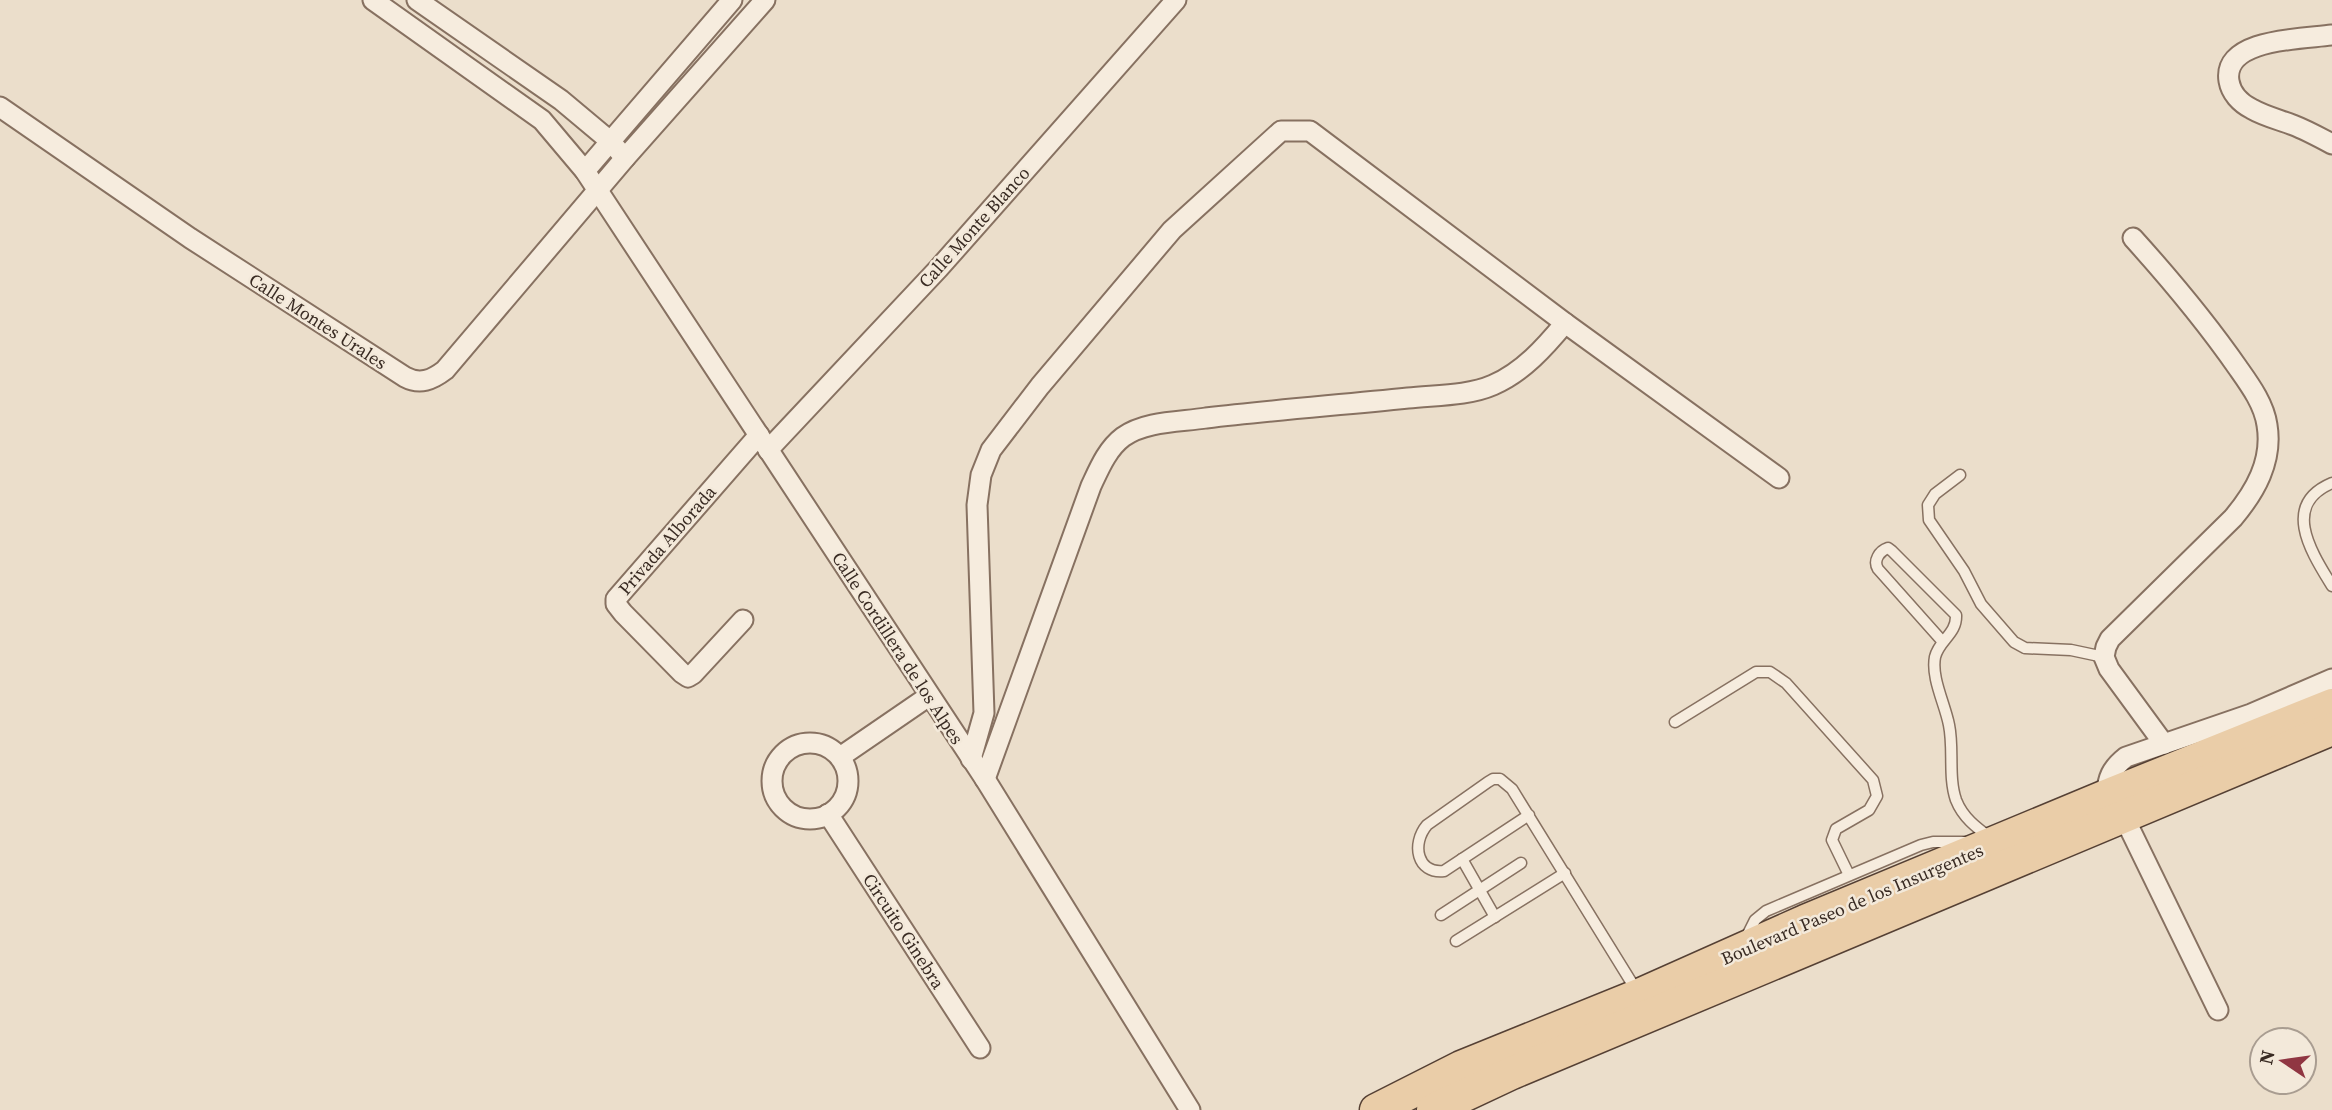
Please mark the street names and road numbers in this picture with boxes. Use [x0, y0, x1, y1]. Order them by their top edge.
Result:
street label: Calle Monte Blanco [913, 161, 1035, 293]
street label: Calle Montes Urales [244, 267, 392, 375]
street label: Privada Alborada [612, 479, 722, 600]
street label: Calle Cordillera de los Alpes [826, 547, 970, 749]
street label: Boulevard Paseo de los Insurgentes [1717, 837, 1987, 971]
street label: Circuito Ginebra [857, 868, 951, 994]

